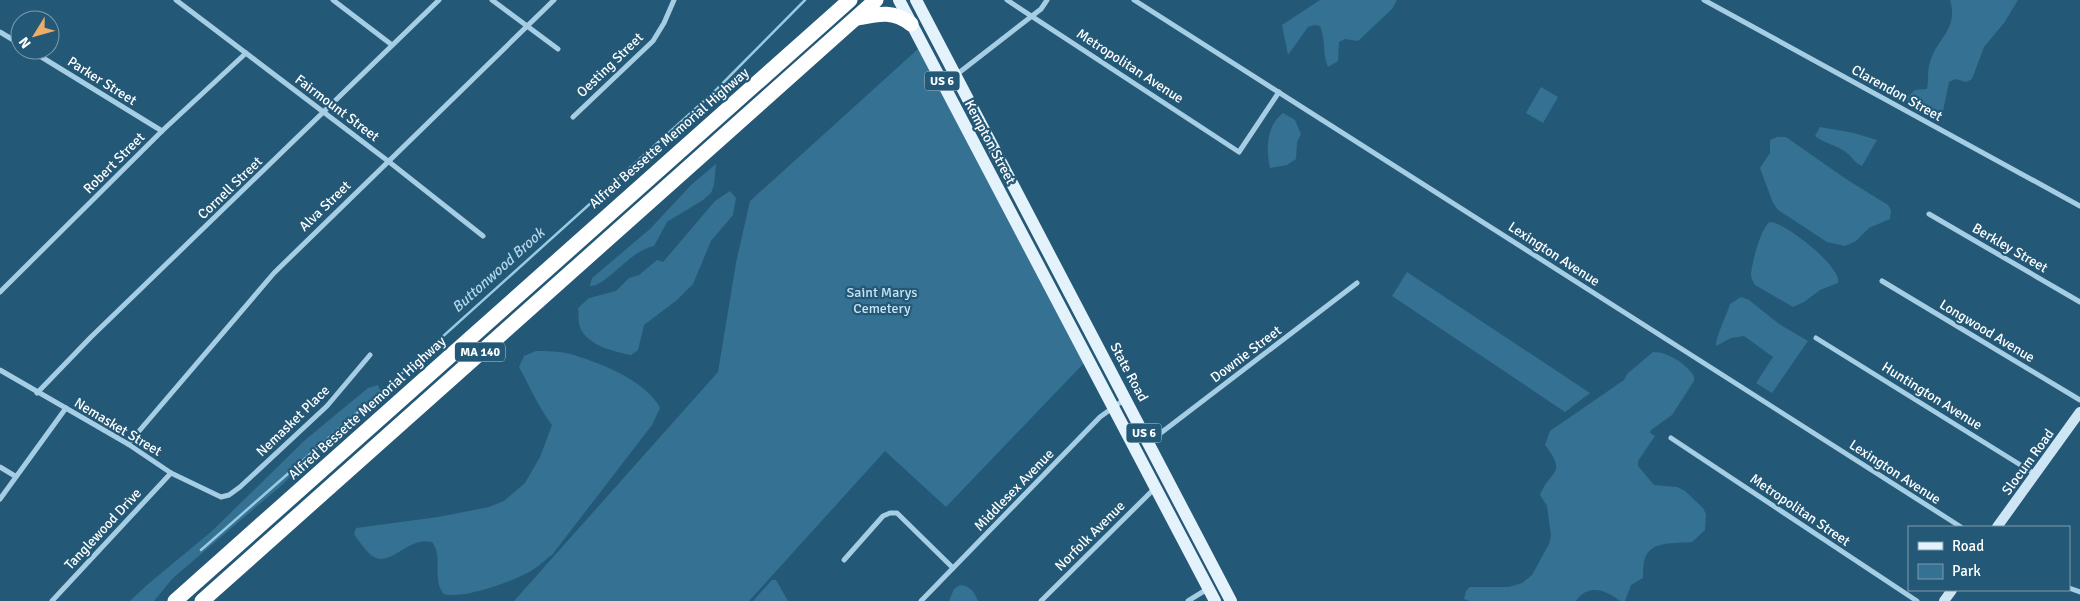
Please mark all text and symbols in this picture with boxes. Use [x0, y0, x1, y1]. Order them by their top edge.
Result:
north arrow [10, 10, 60, 60]
street label: Metropolitan Avenue [1073, 25, 1187, 107]
street label: Oesting Street [573, 29, 647, 101]
text: N [15, 34, 35, 52]
street label: Parker Street [64, 53, 140, 109]
street label: Clarendon Street [1849, 61, 1945, 125]
street label: Alfred Bessette Memorial Highway [586, 64, 753, 212]
street label: Fairmount Street [292, 71, 383, 145]
road number: US 6 [924, 72, 960, 90]
street label: Kempton Street [961, 97, 1019, 187]
street label: Robert Street [80, 129, 148, 197]
street label: Cornell Street [194, 153, 266, 223]
street label: Alva Street [296, 177, 354, 235]
street label: Lexington Avenue [1505, 218, 1603, 290]
street label: Berkley Street [1969, 220, 2051, 276]
water label: Buttonwood Brook [448, 223, 549, 316]
park label: Saint Marys Cemetery [847, 284, 917, 317]
street label: Longwood Avenue [1936, 296, 2038, 366]
street label: Downie Street [1207, 322, 1285, 386]
street label: Alfred Bessette Memorial Highway [285, 332, 450, 483]
street label: State Road [1106, 340, 1152, 404]
road number: MA 140 [455, 342, 505, 362]
street label: Huntington Avenue [1879, 358, 1985, 434]
street label: Nemasket Place [253, 382, 333, 460]
street label: Nemasket Street [71, 394, 165, 460]
road number: US 6 [1126, 423, 1162, 442]
street label: Slocum Road [1998, 426, 2058, 498]
street label: Lexington Avenue [1846, 436, 1944, 508]
street label: Middlesex Avenue [971, 445, 1057, 535]
street label: Metropolitan Street [1747, 470, 1853, 550]
street label: Tanglewood Drive [61, 485, 145, 573]
street label: Norfolk Avenue [1051, 497, 1129, 575]
legend [1908, 526, 2070, 591]
text: Road [1952, 537, 1984, 555]
text: Park [1952, 562, 1981, 580]

